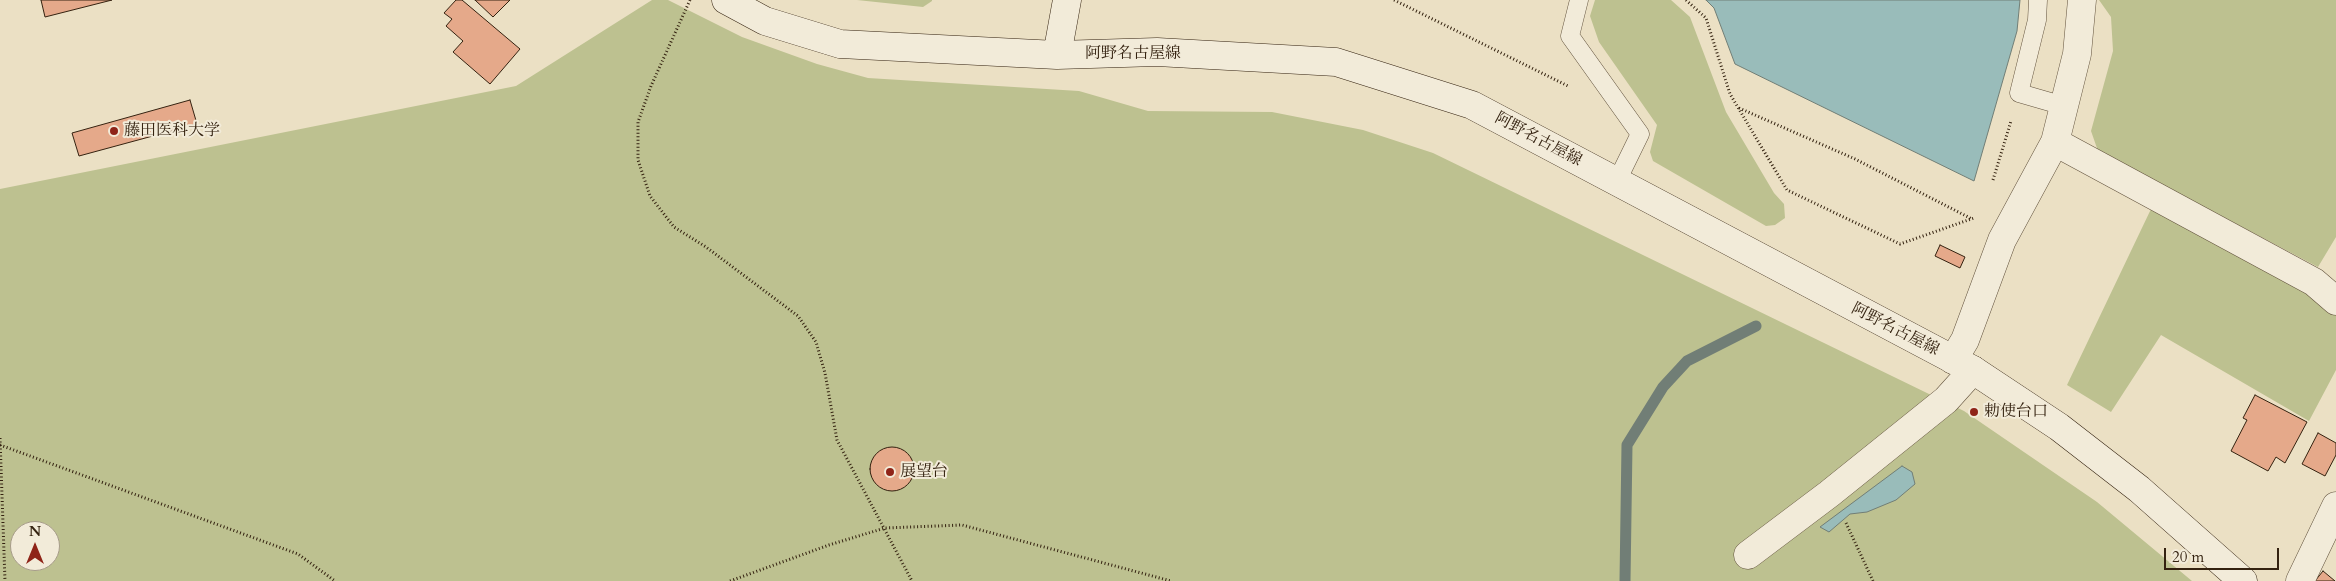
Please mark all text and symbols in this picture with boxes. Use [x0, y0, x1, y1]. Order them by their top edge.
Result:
street label: 阿野名古屋線 [1085, 44, 1181, 64]
street label: 阿野名古屋線 [1491, 109, 1585, 171]
place label: 藤田医科大学 [124, 121, 220, 141]
marker: 藤田医科大学 [108, 125, 120, 137]
street label: 阿野名古屋線 [1848, 300, 1942, 360]
place label: 勅使台口 [1984, 402, 2048, 422]
marker: 勅使台口 [1968, 406, 1980, 418]
place label: 展望台 [900, 462, 948, 482]
marker: 展望台 [884, 466, 896, 478]
north arrow [10, 521, 60, 571]
text: N [29, 522, 41, 541]
scale bar [2166, 538, 2281, 570]
text: 20 m [2172, 547, 2204, 567]

